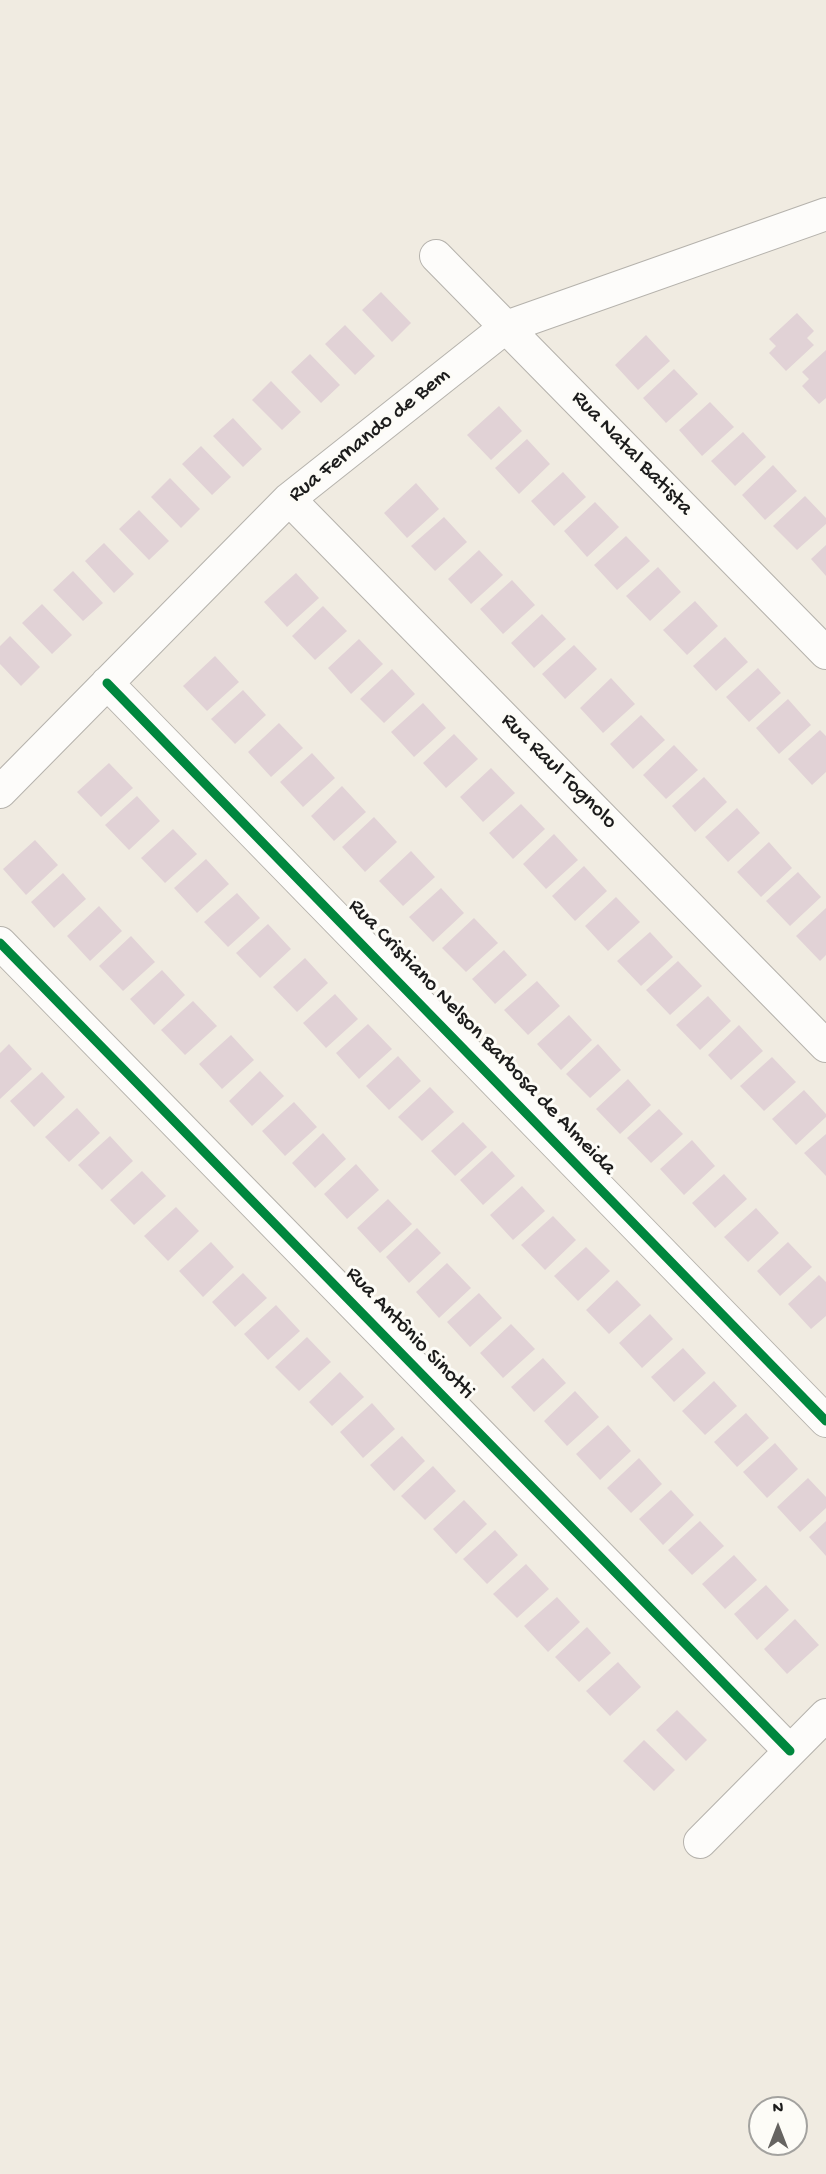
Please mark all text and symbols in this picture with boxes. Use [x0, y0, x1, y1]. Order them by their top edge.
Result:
street label: Rua Fernando de Bem [284, 363, 456, 509]
street label: Rua Natal Batista [565, 386, 697, 522]
street label: Rua Raul Tognolo [494, 708, 622, 836]
street label: Rua Cristiano Nelson Barbosa de Almeida [341, 894, 621, 1182]
street label: Rua Antônio Sinotti [339, 1262, 479, 1406]
north arrow [748, 2096, 808, 2156]
text: N [773, 2100, 783, 2119]

